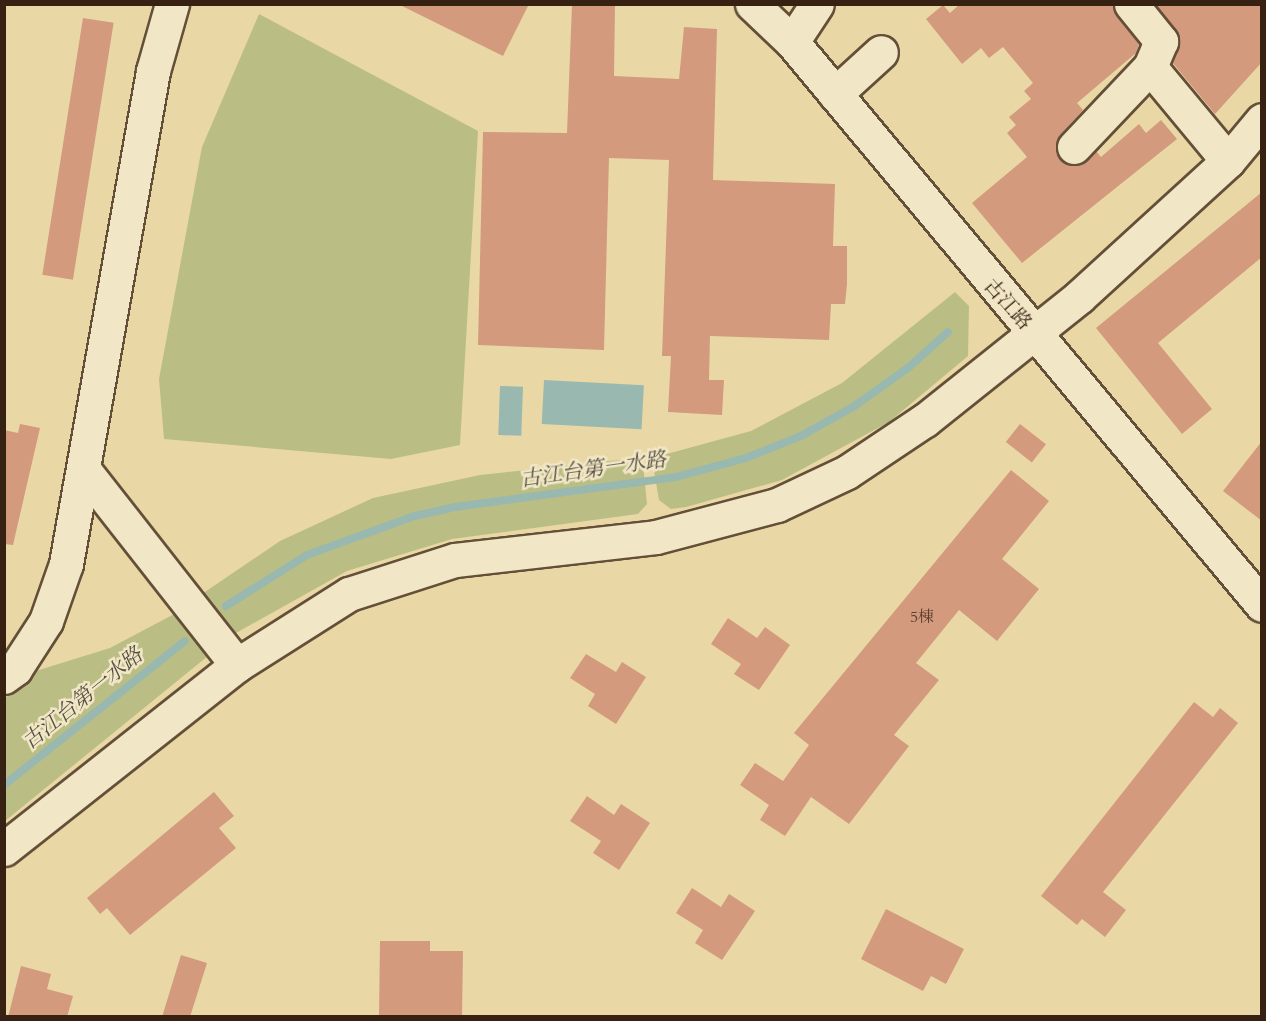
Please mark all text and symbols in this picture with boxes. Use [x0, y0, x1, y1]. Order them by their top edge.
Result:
street label: 古江路 [979, 273, 1037, 335]
water label: 古江台第一水路 [518, 447, 668, 493]
house number: 5棟 [910, 607, 934, 627]
water label: 古江台第一水路 [18, 643, 148, 755]

